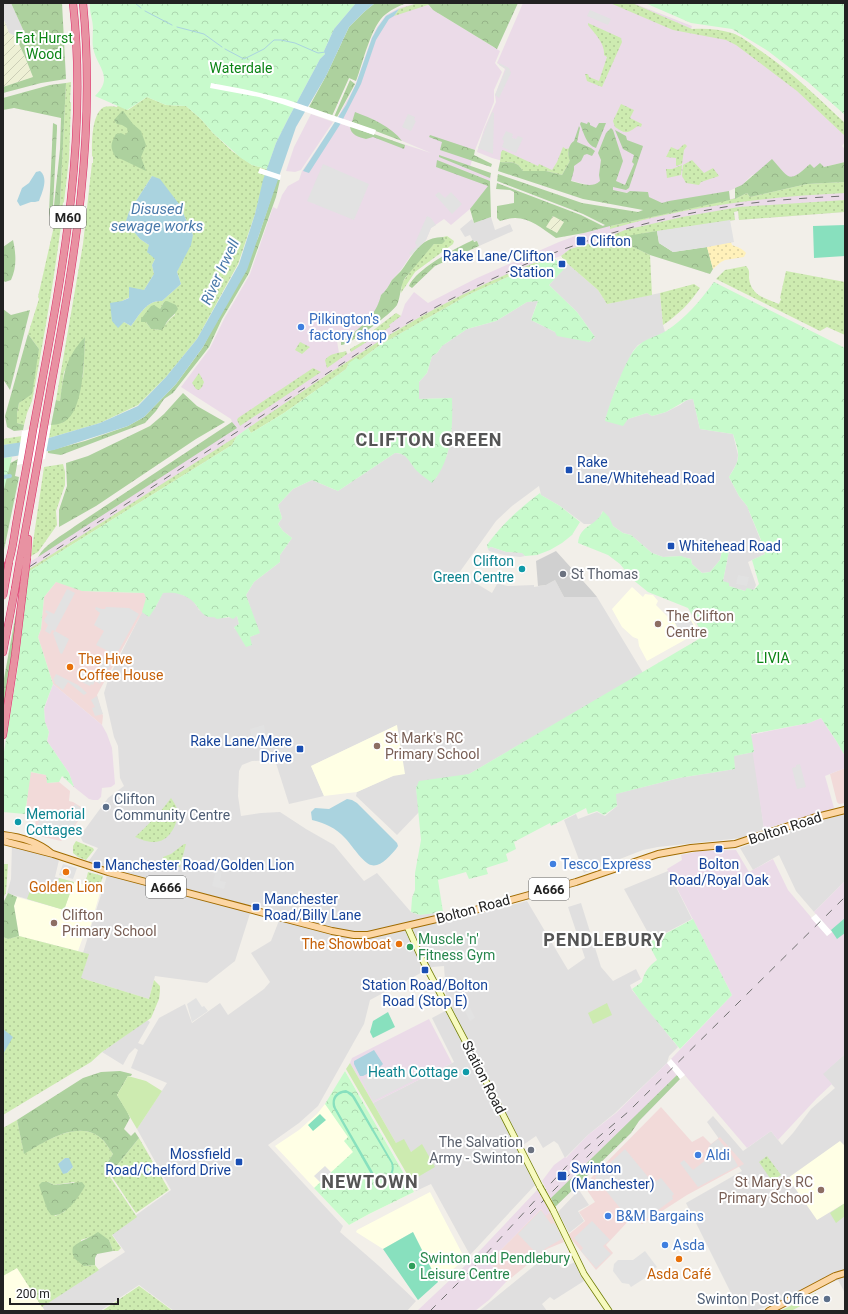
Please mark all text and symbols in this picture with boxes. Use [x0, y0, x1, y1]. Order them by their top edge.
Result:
park label: Fat Hurst Wood [15, 30, 73, 62]
park label: Waterdale [210, 60, 272, 76]
water label: Disused sewage works [111, 200, 203, 235]
road number: M60 [50, 206, 86, 228]
place label: Clifton [590, 233, 631, 249]
marker: Clifton [575, 235, 587, 247]
water label: River Irwell [197, 236, 243, 308]
place label: Rake Lane/Clifton Station [443, 248, 554, 280]
marker: Rake Lane/Clifton Station [557, 259, 567, 269]
place label: Pilkington's factory shop [309, 311, 387, 343]
marker: Pilkington's factory shop [296, 322, 306, 332]
district label: CLIFTON GREEN [355, 429, 503, 450]
place label: Rake Lane/Whitehead Road [577, 454, 715, 486]
marker: Rake Lane/Whitehead Road [564, 465, 574, 475]
place label: Whitehead Road [679, 538, 781, 554]
marker: Whitehead Road [666, 541, 676, 551]
place label: Clifton Green Centre [433, 553, 514, 585]
marker: Clifton Green Centre [517, 564, 527, 574]
place label: St Thomas [571, 566, 638, 582]
marker: St Thomas [558, 569, 568, 579]
place label: The Clifton Centre [666, 608, 734, 640]
marker: The Clifton Centre [653, 619, 663, 629]
park label: LIVIA [756, 650, 790, 666]
place label: The Hive Coffee House [78, 651, 163, 683]
marker: The Hive Coffee House [65, 662, 75, 672]
place label: St Mark's RC Primary School [385, 730, 480, 762]
place label: Rake Lane/Mere Drive [190, 733, 292, 765]
marker: St Mark's RC Primary School [372, 741, 382, 751]
marker: Rake Lane/Mere Drive [295, 744, 305, 754]
place label: Clifton Community Centre [114, 791, 230, 823]
marker: Clifton Community Centre [101, 802, 111, 812]
place label: Memorial Cottages [26, 806, 85, 838]
street label: Bolton Road [746, 809, 824, 847]
marker: Memorial Cottages [13, 817, 23, 827]
marker: Bolton Road/Royal Oak [714, 844, 724, 854]
place label: Tesco Express [561, 856, 651, 872]
place label: Bolton Road/Royal Oak [669, 856, 770, 888]
place label: Manchester Road/Golden Lion [105, 857, 295, 873]
marker: Tesco Express [548, 859, 558, 869]
marker: Manchester Road/Golden Lion [92, 860, 102, 870]
marker: Golden Lion [61, 867, 71, 877]
road number: A666 [146, 876, 186, 898]
road number: A666 [529, 878, 569, 900]
place label: Golden Lion [29, 879, 103, 895]
place label: Manchester Road/Billy Lane [264, 891, 361, 923]
street label: Bolton Road [434, 891, 512, 927]
marker: Manchester Road/Billy Lane [251, 902, 261, 912]
place label: Clifton Primary School [62, 907, 157, 939]
marker: Clifton Primary School [49, 918, 59, 928]
district label: PENDLEBURY [543, 929, 665, 950]
place label: Muscle 'n' Fitness Gym [418, 931, 495, 963]
place label: The Showboat [301, 936, 391, 952]
marker: The Showboat [394, 939, 404, 949]
marker: Muscle 'n' Fitness Gym [405, 942, 415, 952]
marker: Station Road/Bolton Road (Stop E) [420, 965, 430, 975]
place label: Station Road/Bolton Road (Stop E) [362, 977, 488, 1010]
street label: Station Road [459, 1038, 509, 1116]
place label: Heath Cottage [368, 1064, 458, 1080]
marker: Heath Cottage [461, 1067, 471, 1077]
place label: The Salvation Army - Swinton [429, 1134, 523, 1166]
marker: The Salvation Army - Swinton [526, 1145, 536, 1155]
place label: Mossfield Road/Chelford Drive [105, 1146, 231, 1178]
place label: Aldi [706, 1147, 730, 1163]
marker: Aldi [693, 1150, 703, 1160]
marker: Mossfield Road/Chelford Drive [234, 1157, 244, 1167]
place label: Swinton (Manchester) [571, 1160, 655, 1193]
marker: Swinton (Manchester) [556, 1170, 568, 1182]
district label: NEWTOWN [321, 1171, 419, 1192]
place label: St Mary's RC Primary School [718, 1174, 813, 1206]
marker: St Mary's RC Primary School [816, 1185, 826, 1195]
place label: B&M Bargains [616, 1208, 704, 1224]
marker: B&M Bargains [603, 1211, 613, 1221]
place label: Asda [673, 1237, 705, 1253]
marker: Asda [660, 1240, 670, 1250]
place label: Swinton and Pendlebury Leisure Centre [420, 1250, 570, 1282]
marker: Asda Café [674, 1254, 684, 1264]
marker: Swinton and Pendlebury Leisure Centre [407, 1261, 417, 1271]
place label: Asda Café [647, 1266, 711, 1282]
scale bar [10, 1280, 118, 1306]
text: 200 m [16, 1287, 50, 1301]
place label: Swinton Post Office [697, 1291, 819, 1307]
marker: Swinton Post Office [822, 1294, 832, 1304]

